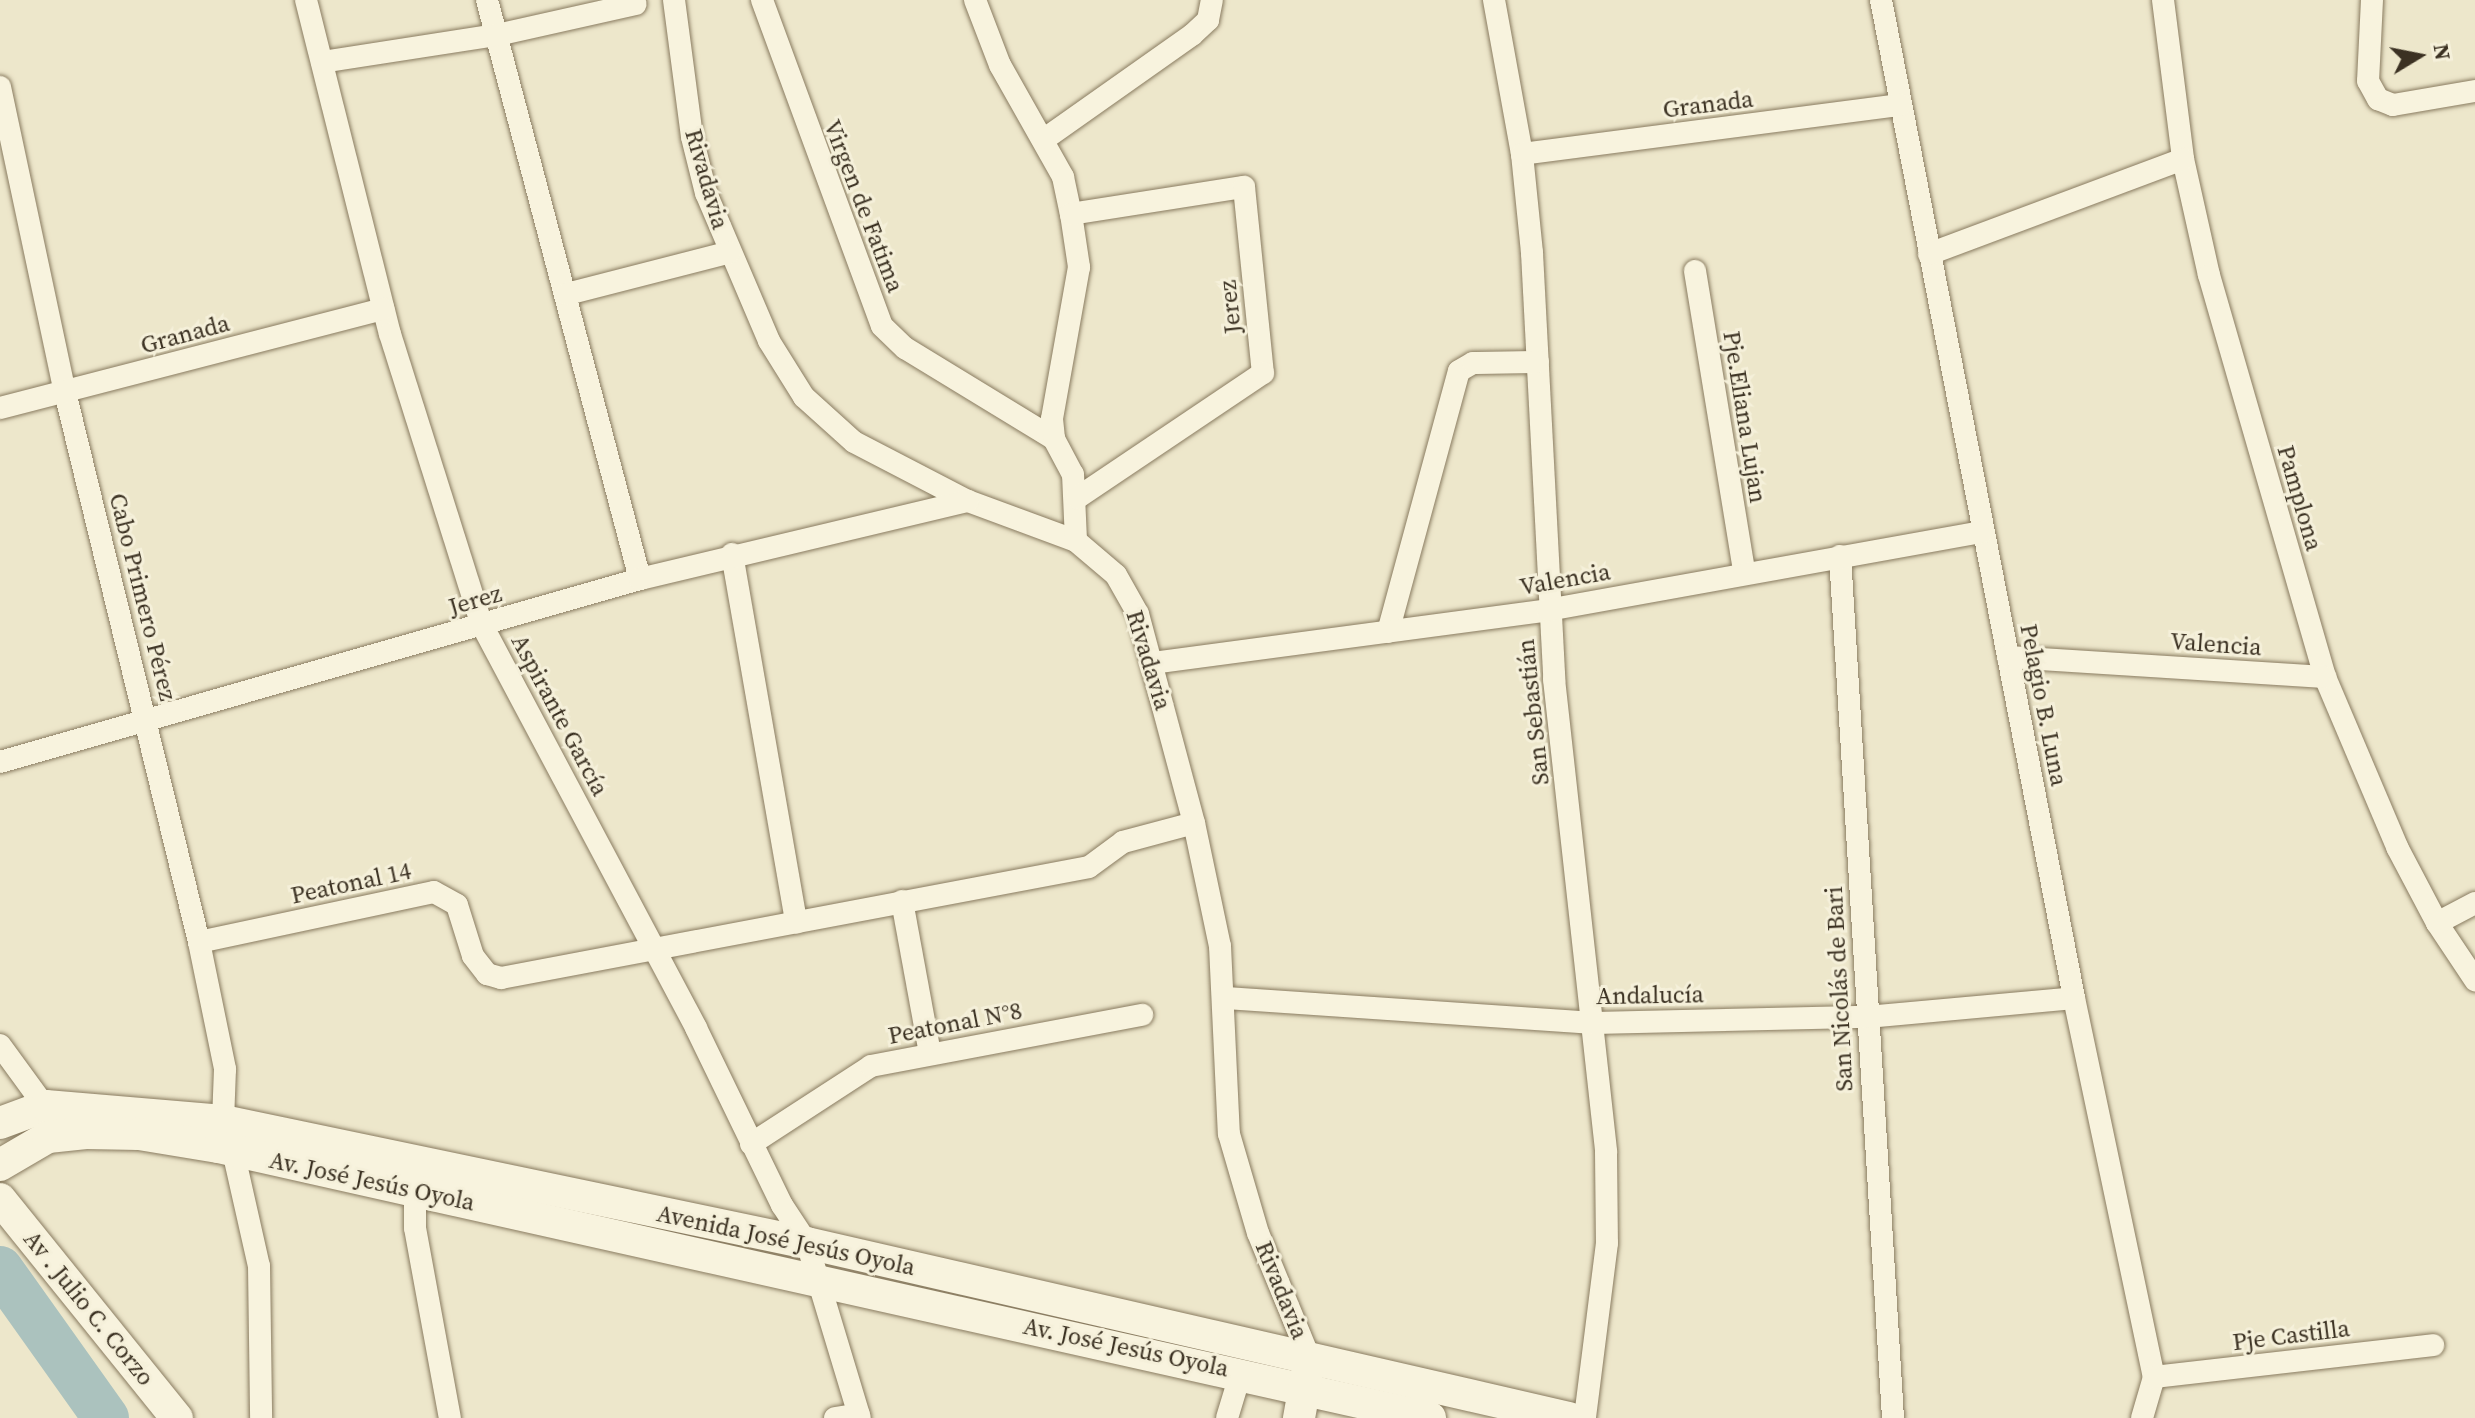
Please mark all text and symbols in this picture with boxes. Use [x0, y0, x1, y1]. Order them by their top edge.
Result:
north arrow [2379, 16, 2459, 96]
text: N [2426, 41, 2459, 62]
street label: Granada [1661, 84, 1755, 124]
street label: Virgen de Fatima [818, 116, 910, 296]
street label: Rivadavia [679, 126, 735, 232]
street label: Jerez [1213, 279, 1247, 335]
street label: Granada [137, 308, 233, 360]
street label: Pje.Eliana Lujan [1717, 329, 1773, 505]
street label: Pamplona [2271, 442, 2329, 554]
street label: Cabo Primero Pérez [103, 490, 183, 704]
street label: Valencia [1517, 557, 1613, 601]
street label: Jerez [445, 579, 505, 621]
street label: Rivadavia [1120, 607, 1178, 713]
street label: Pelagio B. Luna [2014, 621, 2074, 789]
street label: Valencia [2169, 626, 2263, 662]
street label: Aspirante García [505, 629, 615, 801]
street label: San Sebastián [1511, 637, 1555, 787]
street label: Peatonal 14 [288, 856, 414, 910]
street label: San Nicolás de Bari [1819, 886, 1859, 1092]
street label: Andalucía [1596, 980, 1704, 1010]
street label: Peatonal N°8 [886, 996, 1024, 1050]
street label: Av. José Jesús Oyola [267, 1145, 477, 1217]
street label: Avenida José Jesús Oyola [654, 1199, 918, 1281]
street label: Av . Julio C. Corzo [18, 1225, 160, 1391]
street label: Rivadavia [1249, 1237, 1315, 1343]
street label: Av. José Jesús Oyola [1021, 1311, 1231, 1383]
street label: Pje Castilla [2231, 1314, 2351, 1356]

